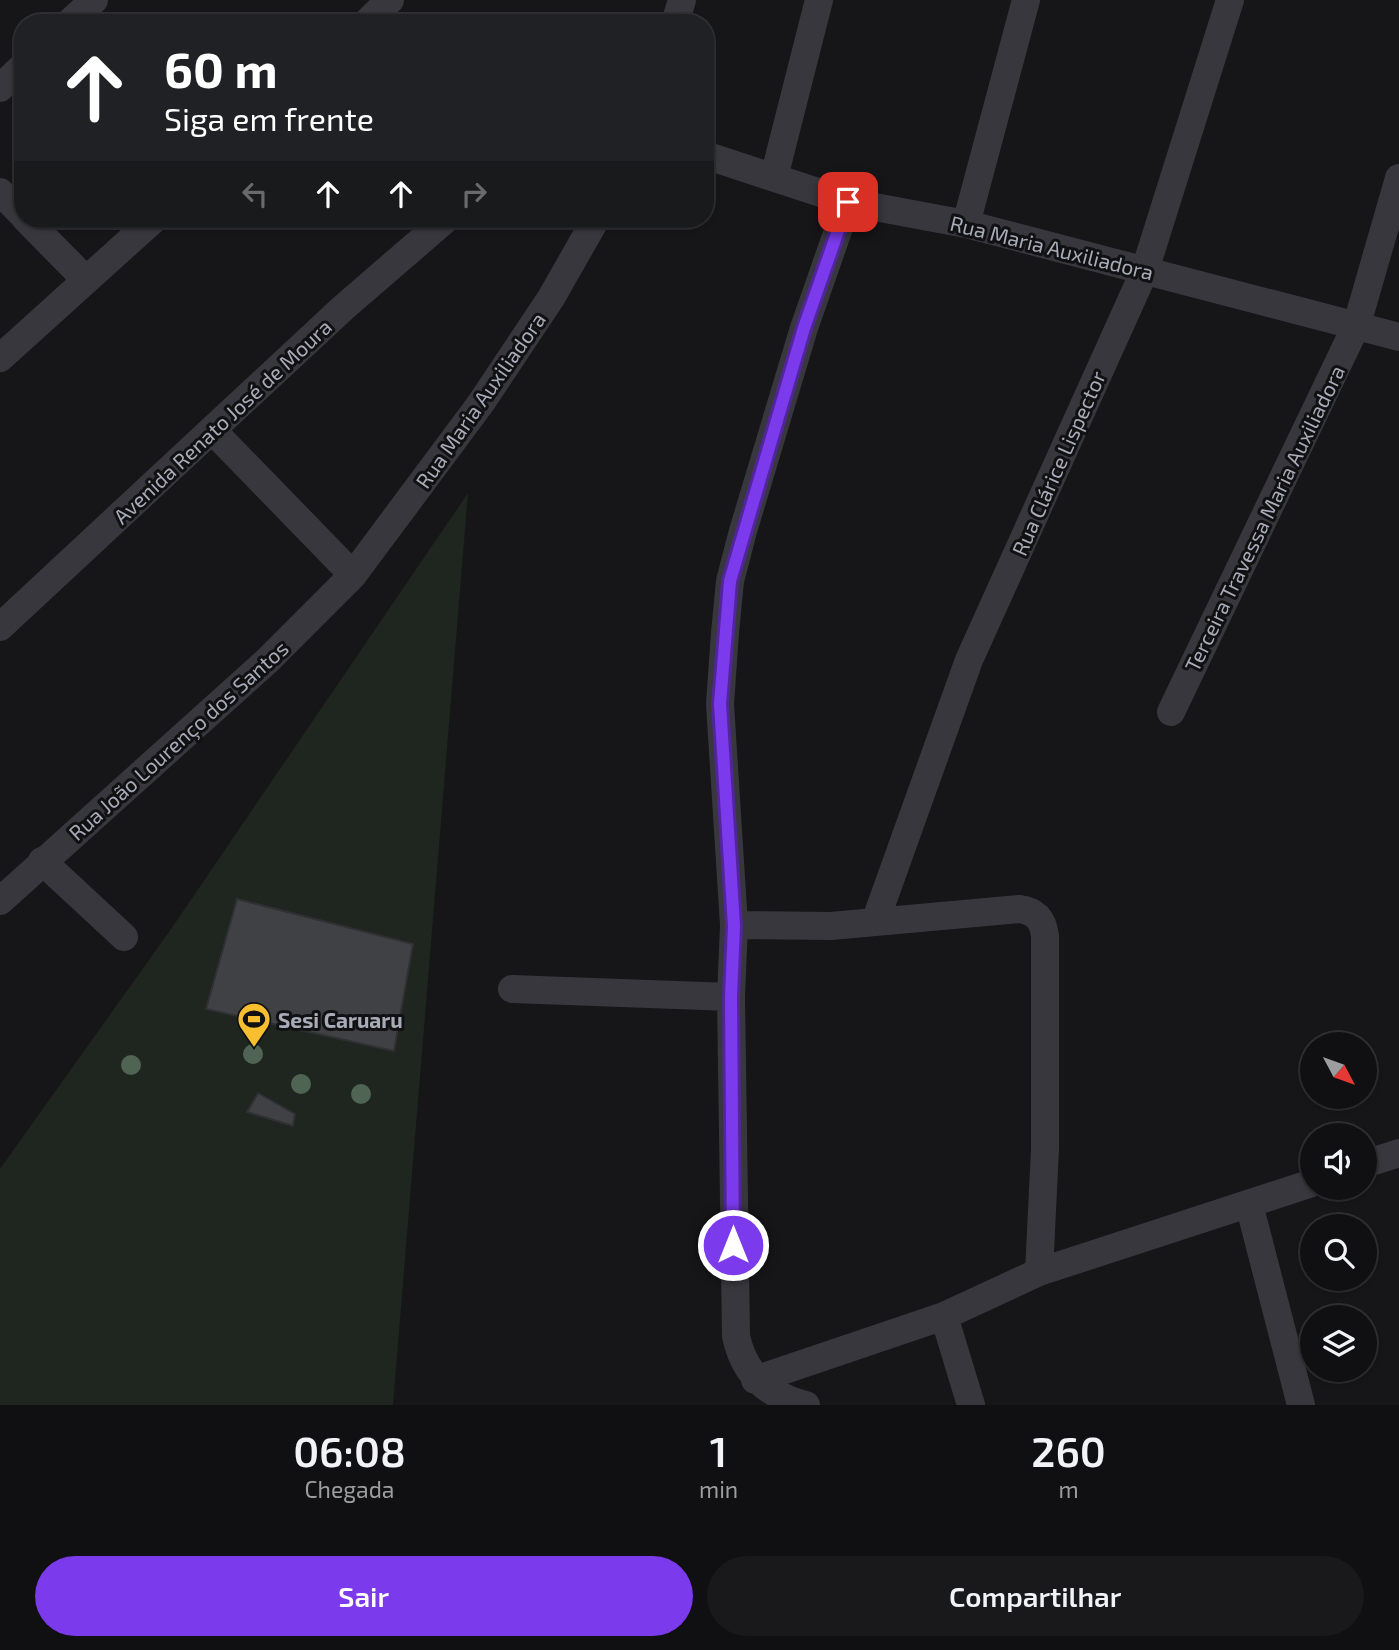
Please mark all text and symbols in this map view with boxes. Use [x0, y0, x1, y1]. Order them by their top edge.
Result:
text: 60 m [164, 39, 278, 98]
icon: ahead [49, 42, 140, 133]
text: Siga em frente [164, 99, 374, 137]
pin [818, 172, 878, 232]
icon: left [236, 175, 274, 213]
icon: ahead [309, 175, 347, 213]
icon: ahead [382, 175, 420, 213]
icon: right [455, 175, 493, 213]
icon: arrive [829, 183, 867, 221]
street label: Rua Maria Auxiliadora [948, 210, 1156, 284]
street label: Rua Maria Auxiliadora [410, 307, 550, 493]
street label: Avenida Renato José de Moura [108, 313, 336, 529]
street label: Terceira Travessa Maria Auxiliadora [1179, 361, 1349, 675]
street label: Rua Clárice Lispector [1006, 366, 1110, 559]
street label: Rua João Lourenço dos Santos [63, 635, 294, 847]
sports icon: Sesi Caruaru [235, 1000, 273, 1049]
place label: Sesi Caruaru [278, 1007, 403, 1032]
north arrow [1300, 1032, 1377, 1110]
map controls [1300, 1032, 1377, 1382]
button: sound [1300, 1123, 1377, 1200]
position arrow [696, 1208, 770, 1282]
button: search [1300, 1214, 1377, 1291]
button: layers [1300, 1305, 1377, 1382]
text: 06:08 [293, 1425, 406, 1475]
text: 1 [710, 1425, 727, 1475]
text: 260 [1031, 1425, 1106, 1475]
text: Chegada [305, 1475, 394, 1503]
text: min [699, 1475, 738, 1503]
text: m [1059, 1475, 1079, 1503]
button: Sair [35, 1556, 693, 1636]
button: Compartilhar [707, 1556, 1364, 1636]

